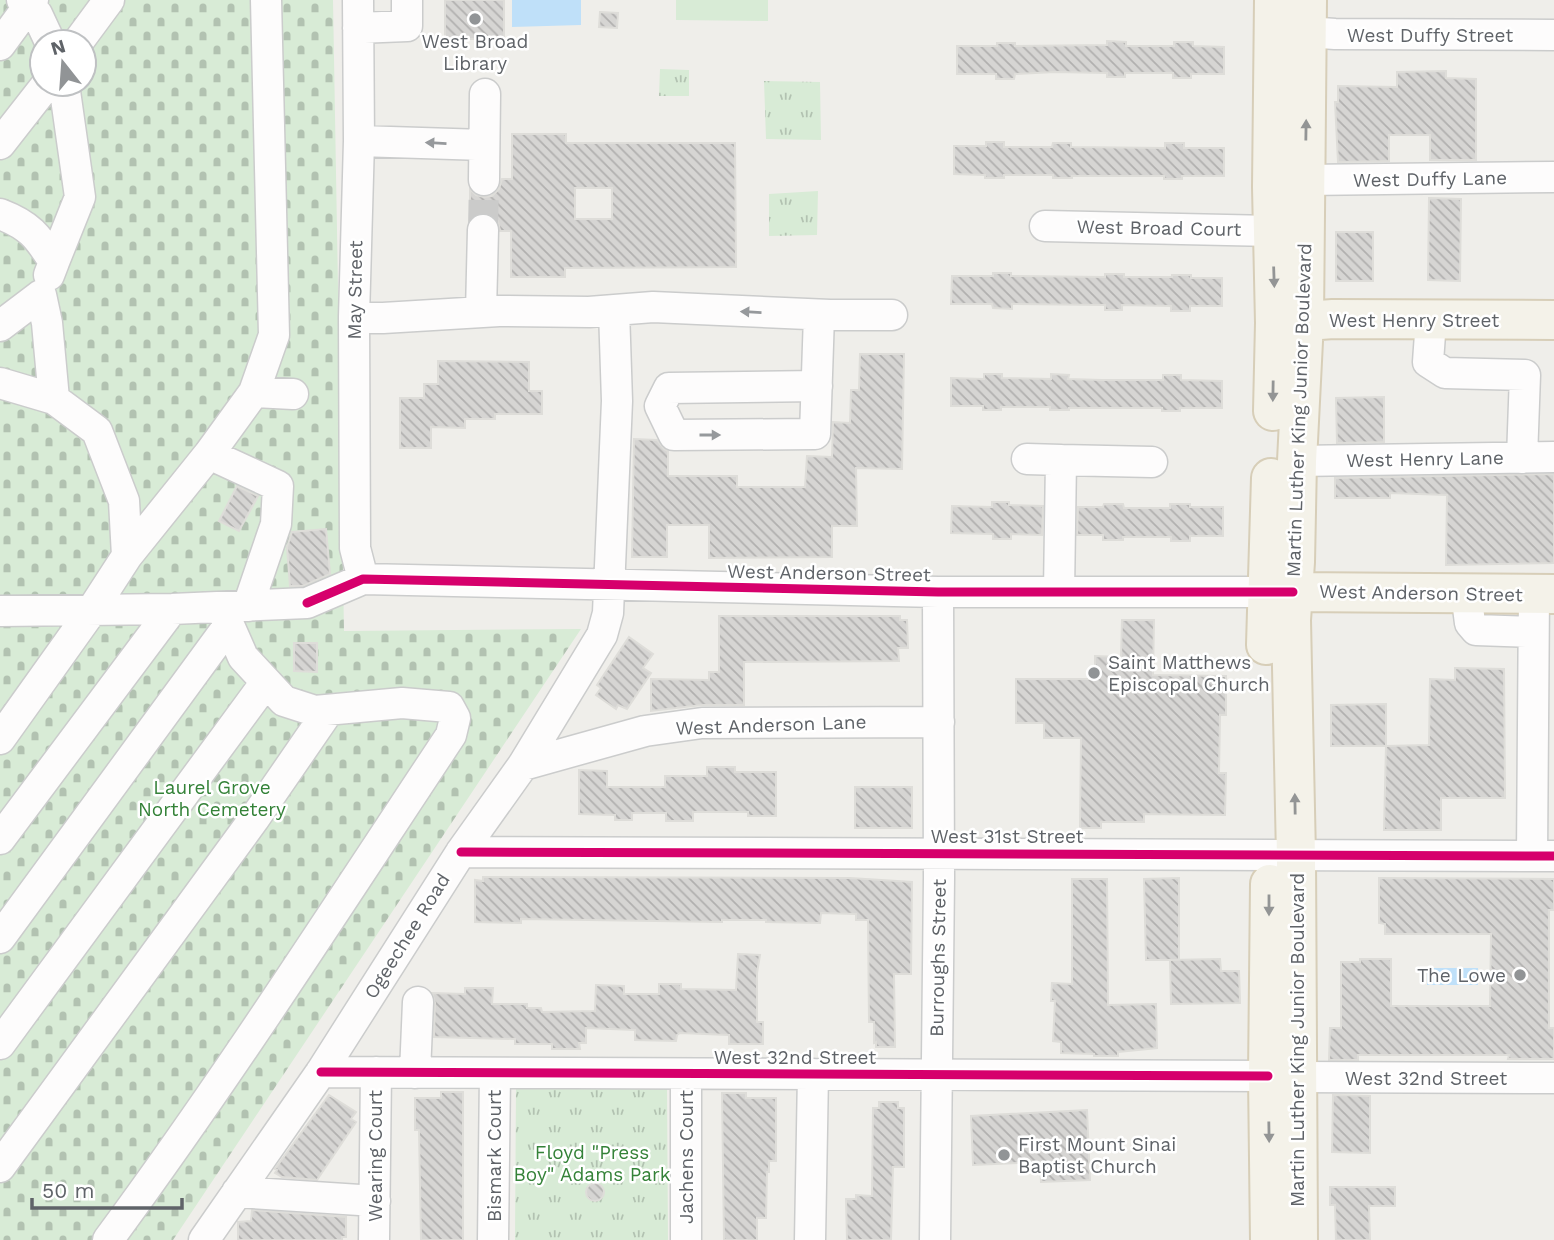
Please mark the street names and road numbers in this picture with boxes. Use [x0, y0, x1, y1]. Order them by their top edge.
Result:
street label: West Duffy Street [1347, 24, 1513, 47]
street label: West Duffy Lane [1353, 166, 1507, 192]
street label: West Broad Court [1076, 215, 1242, 241]
street label: May Street [343, 240, 367, 340]
street label: Martin Luther King Junior Boulevard [1282, 243, 1316, 577]
street label: West Henry Street [1329, 309, 1499, 332]
street label: West Henry Lane [1346, 446, 1504, 472]
street label: West Anderson Street [727, 560, 931, 586]
street label: West Anderson Street [1319, 580, 1523, 606]
street label: West Anderson Lane [675, 710, 867, 740]
street label: West 31st Street [930, 825, 1084, 848]
street label: Ogeechee Road [359, 869, 455, 1003]
street label: Martin Luther King Junior Boulevard [1286, 873, 1309, 1207]
street label: Burroughs Street [925, 879, 951, 1037]
street label: West 32nd Street [714, 1046, 876, 1069]
street label: West 32nd Street [1345, 1067, 1507, 1090]
street label: Wearing Court [364, 1090, 387, 1222]
street label: Bismark Court [483, 1090, 506, 1222]
street label: Jachens Court [675, 1090, 698, 1224]

